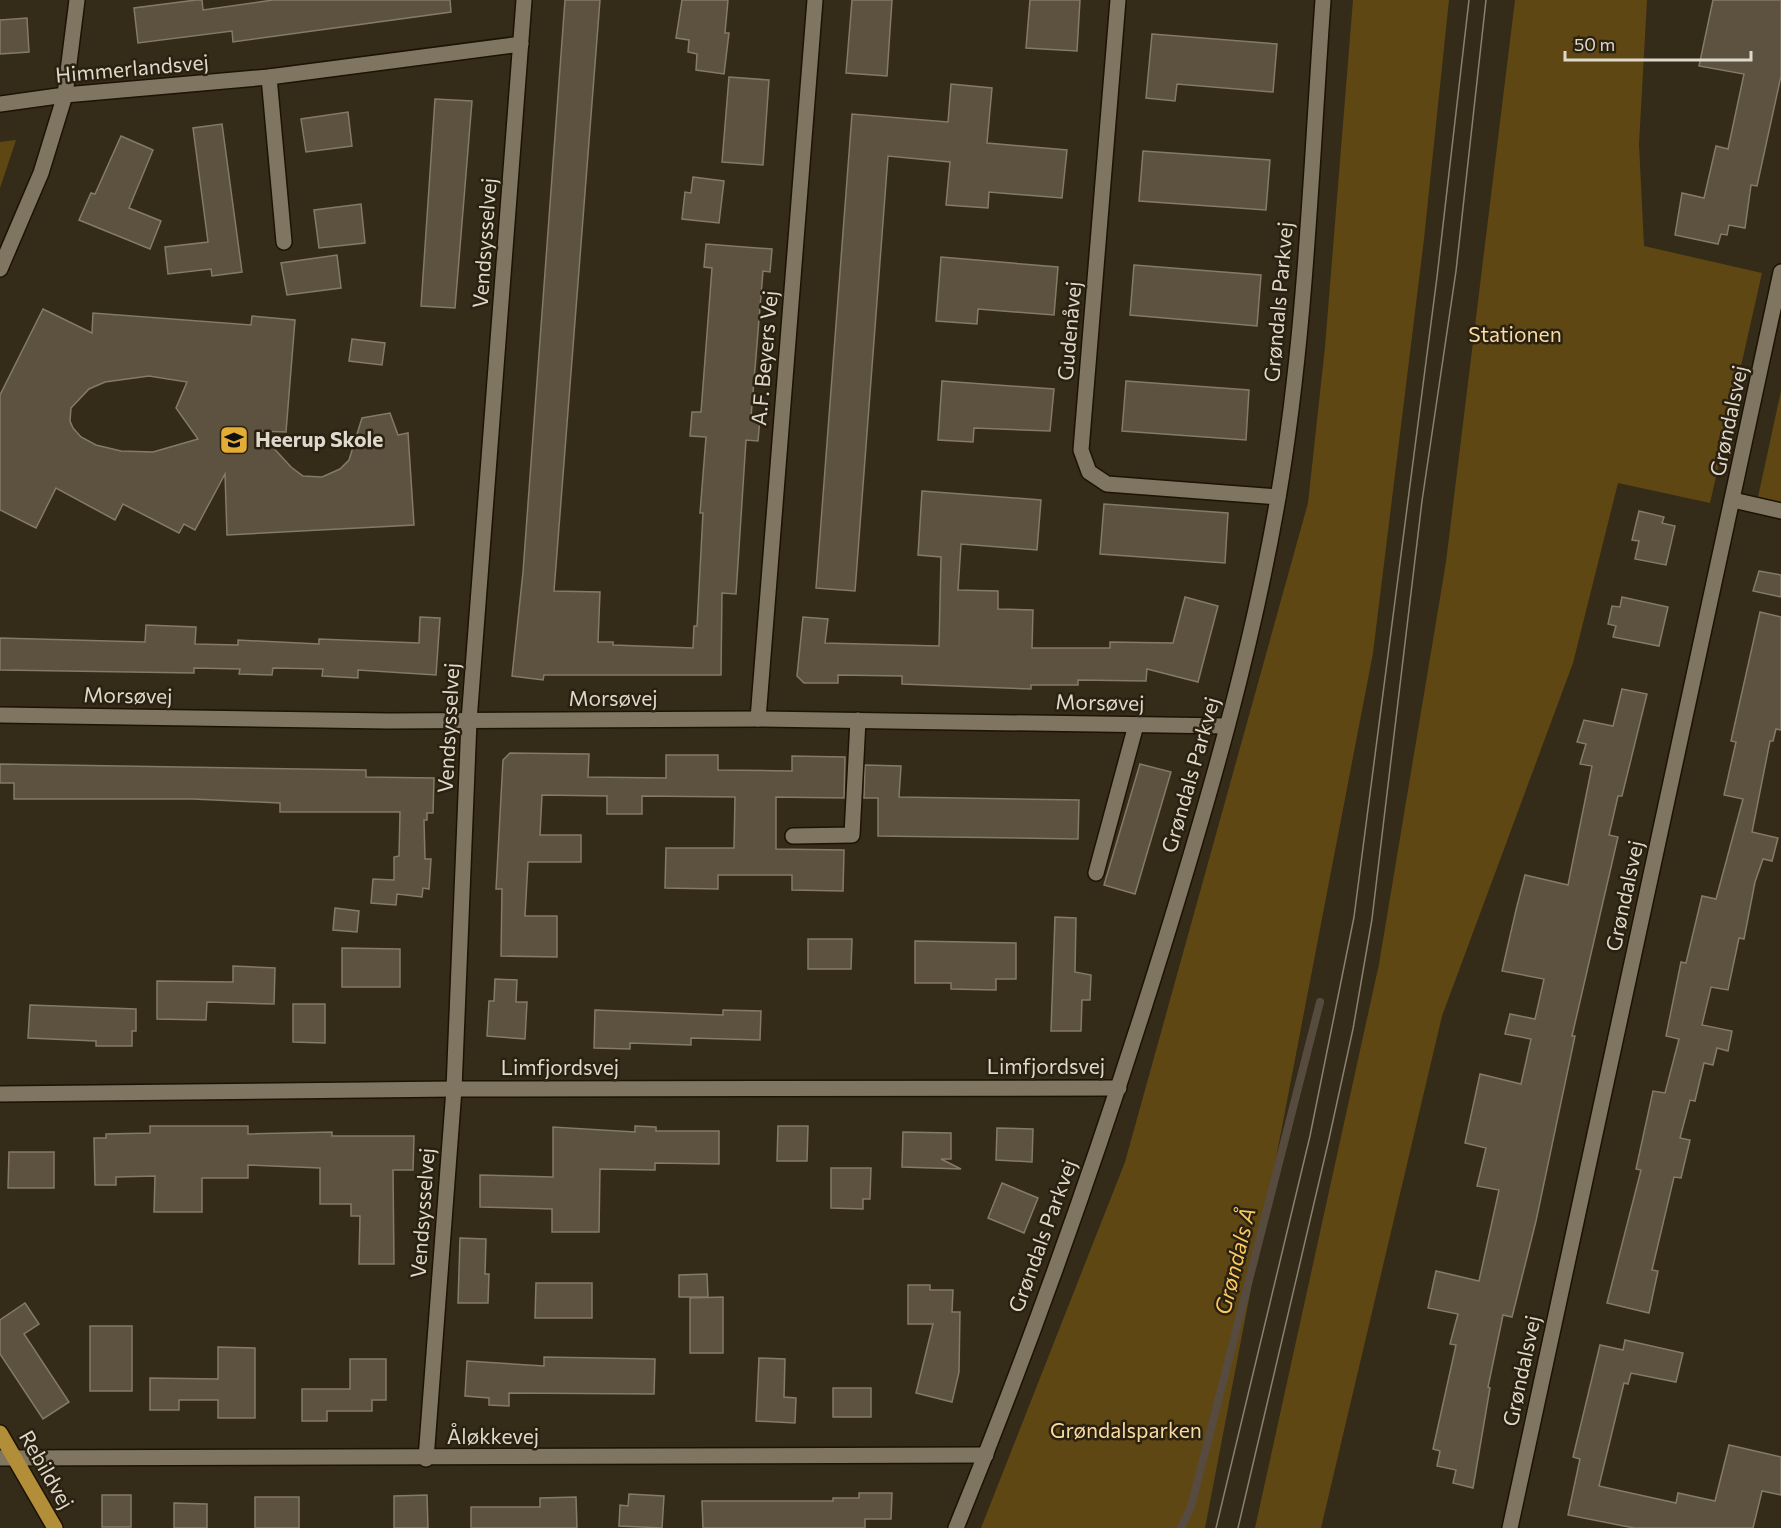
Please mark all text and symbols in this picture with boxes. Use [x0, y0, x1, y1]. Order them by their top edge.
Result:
scale bar [1565, 24, 1751, 62]
text: 50 m [1574, 33, 1615, 55]
street label: Himmerlandsvej [54, 48, 210, 87]
street label: Vendsysselvej [466, 177, 501, 309]
street label: Grøndals Parkvej [1258, 221, 1297, 383]
street label: Gudenåvej [1052, 280, 1085, 382]
street label: A.F. Beyers Vej [745, 289, 782, 426]
park label: Stationen [1468, 321, 1562, 346]
street label: Grøndalsvej [1704, 363, 1751, 478]
school or university icon: Heerup Skole [218, 424, 250, 456]
place label: Heerup Skole [255, 426, 383, 451]
street label: Vendsysselvej [432, 662, 463, 794]
street label: Morsøvej [83, 681, 173, 708]
street label: Morsøvej [568, 685, 658, 710]
street label: Morsøvej [1055, 688, 1145, 715]
street label: Grøndals Parkvej [1155, 694, 1224, 855]
street label: Grøndalsvej [1600, 838, 1647, 953]
street label: Limfjordsvej [987, 1053, 1105, 1078]
street label: Limfjordsvej [501, 1054, 619, 1079]
street label: Vendsysselvej [404, 1147, 439, 1279]
street label: Grøndals Parkvej [1002, 1156, 1081, 1315]
water label: Grøndals Å [1208, 1204, 1261, 1317]
street label: Grøndalsvej [1497, 1313, 1544, 1428]
park label: Grøndalsparken [1050, 1417, 1202, 1442]
street label: Åløkkevej [447, 1423, 539, 1448]
street label: Rebildvej [15, 1426, 80, 1513]

